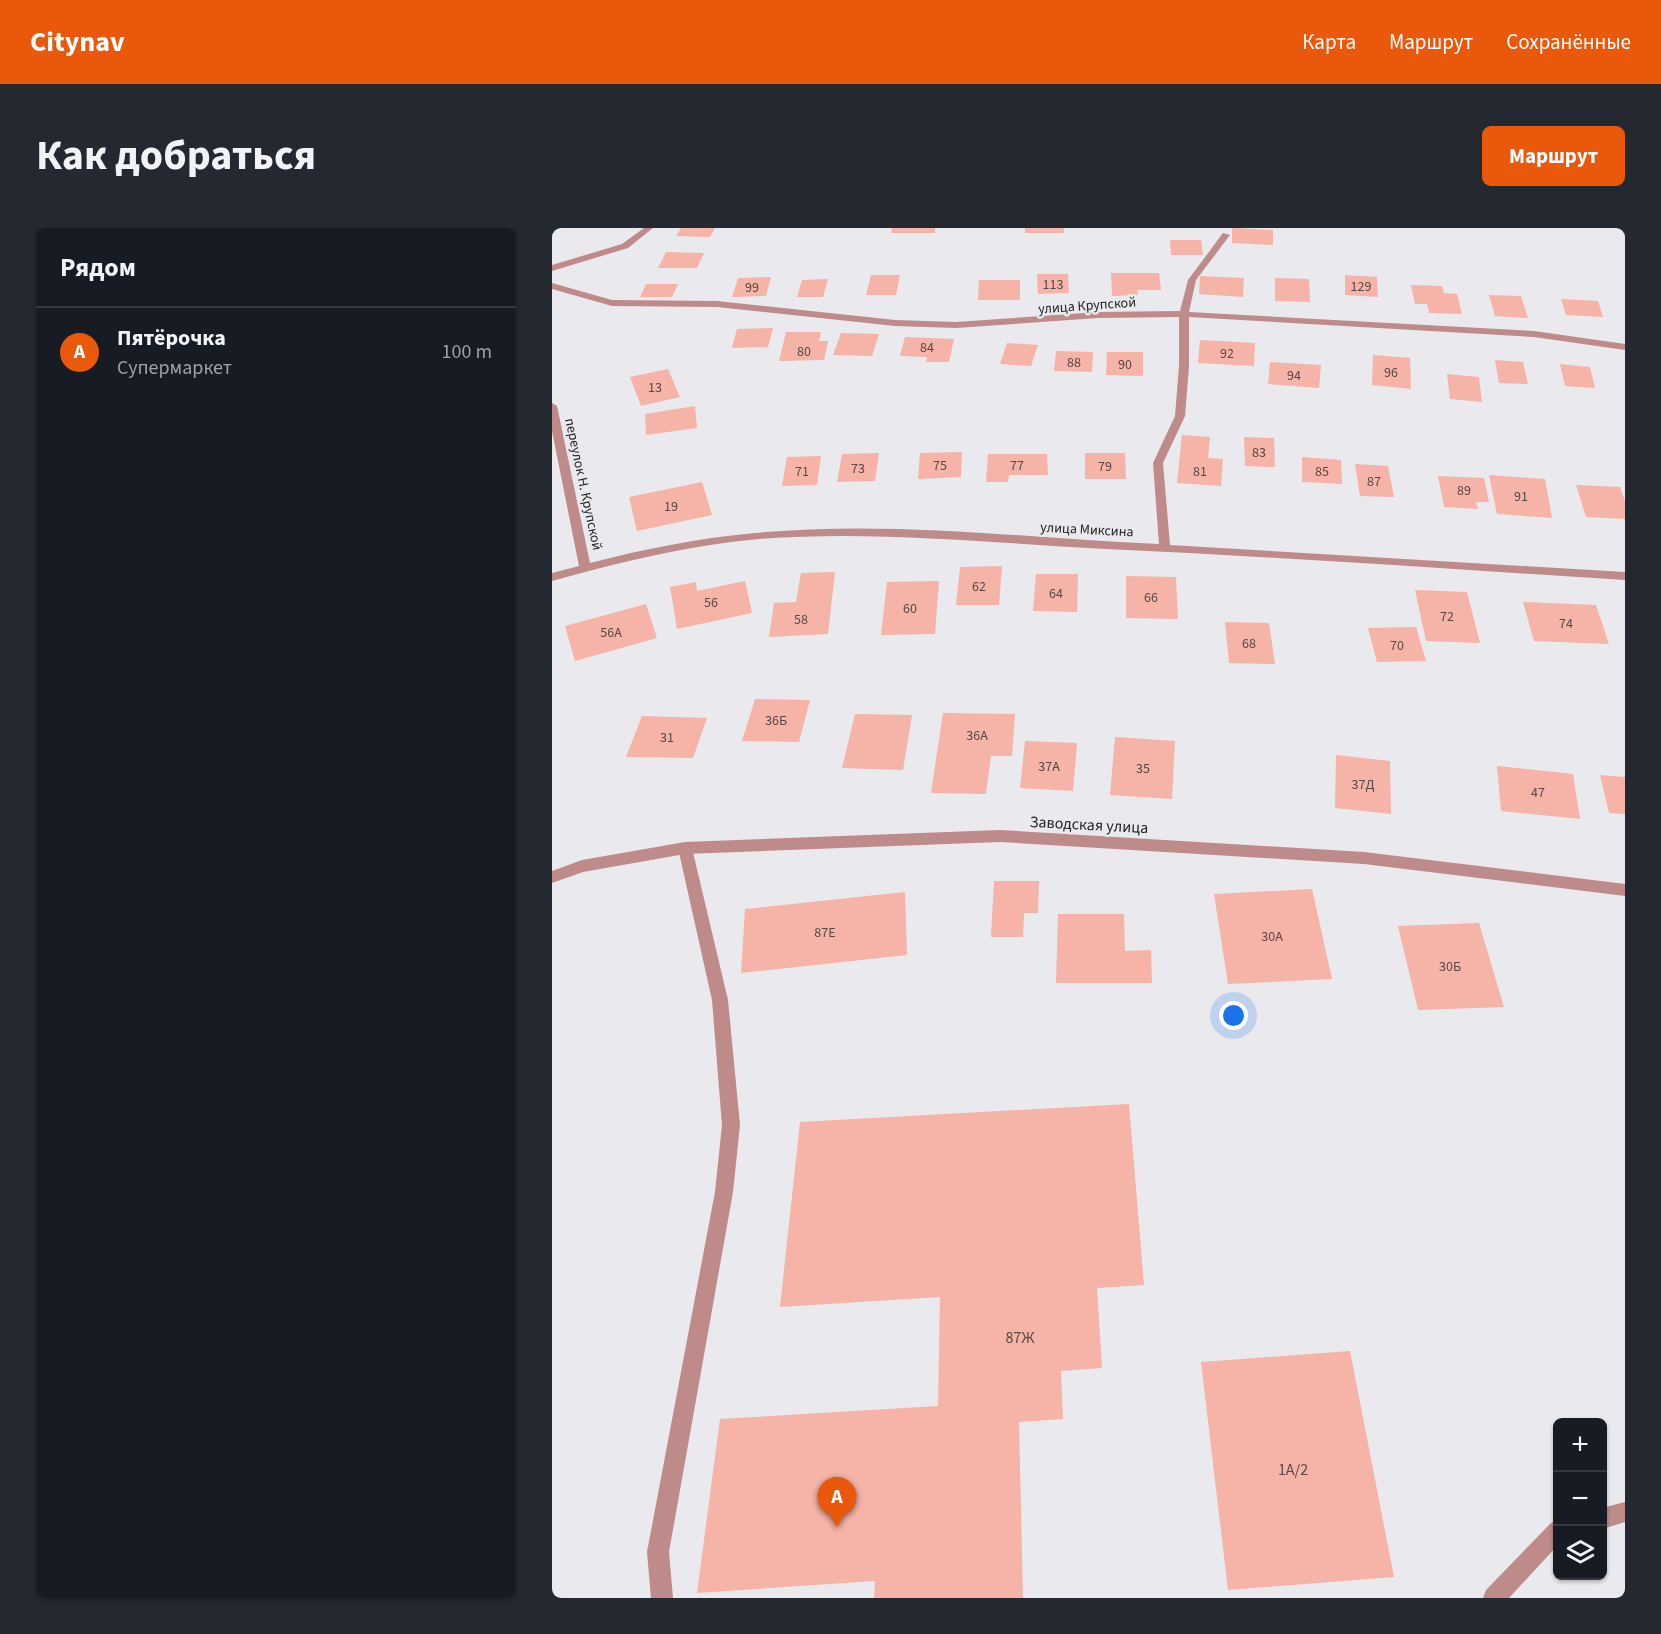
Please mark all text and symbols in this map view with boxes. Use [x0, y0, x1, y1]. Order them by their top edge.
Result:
text: Citynav [30, 22, 125, 62]
text: Карта [1302, 27, 1356, 57]
text: Маршрут [1389, 27, 1473, 57]
text: Сохранённые [1506, 27, 1631, 57]
text: Как добраться [36, 126, 316, 186]
button: Маршрут [1482, 126, 1625, 186]
text: Рядом [60, 249, 136, 286]
house number: 113 [1043, 275, 1063, 295]
house number: 129 [1351, 277, 1371, 297]
house number: 99 [745, 278, 759, 298]
street label: улица Крупской [1037, 293, 1137, 319]
text: Пятёрочка [117, 322, 226, 354]
text: A [74, 338, 85, 366]
text: 100 m [442, 338, 492, 366]
house number: 84 [920, 338, 934, 358]
house number: 80 [797, 342, 811, 362]
house number: 92 [1220, 344, 1234, 364]
house number: 88 [1067, 353, 1081, 373]
text: Супермаркет [117, 354, 232, 382]
house number: 90 [1118, 355, 1132, 375]
house number: 96 [1384, 363, 1398, 383]
house number: 94 [1287, 366, 1301, 386]
house number: 13 [648, 378, 662, 398]
street label: переулок Н. Крупской [559, 416, 607, 552]
house number: 83 [1252, 443, 1266, 463]
house number: 75 [933, 456, 947, 476]
house number: 77 [1010, 456, 1024, 476]
house number: 79 [1098, 457, 1112, 477]
house number: 73 [851, 459, 865, 479]
house number: 71 [795, 462, 809, 482]
house number: 81 [1193, 462, 1207, 482]
house number: 85 [1315, 462, 1329, 482]
house number: 87 [1367, 472, 1381, 492]
house number: 89 [1457, 481, 1471, 501]
house number: 91 [1514, 487, 1528, 507]
house number: 19 [664, 497, 678, 517]
street label: улица Миксина [1040, 518, 1134, 542]
house number: 62 [972, 577, 986, 597]
house number: 64 [1049, 584, 1063, 604]
house number: 66 [1144, 588, 1158, 608]
house number: 56 [704, 593, 718, 613]
house number: 60 [903, 599, 917, 619]
house number: 72 [1440, 607, 1454, 627]
house number: 58 [794, 610, 808, 630]
house number: 74 [1559, 614, 1573, 634]
house number: 56А [600, 623, 622, 643]
house number: 68 [1242, 634, 1256, 654]
house number: 70 [1390, 636, 1404, 656]
house number: 36Б [765, 711, 787, 731]
house number: 36А [966, 726, 988, 746]
house number: 31 [660, 728, 674, 748]
house number: 37А [1038, 757, 1060, 777]
house number: 35 [1136, 759, 1150, 779]
house number: 37Д [1352, 775, 1374, 795]
house number: 47 [1531, 783, 1545, 803]
street label: Заводская улица [1029, 811, 1149, 839]
house number: 87Е [814, 923, 836, 943]
house number: 30А [1261, 927, 1283, 947]
house number: 30Б [1439, 957, 1461, 977]
your location [1219, 1001, 1248, 1030]
house number: 87Ж [1005, 1327, 1035, 1349]
map controls [1553, 1418, 1607, 1580]
button: + [1553, 1418, 1607, 1472]
house number: 1А/2 [1278, 1459, 1308, 1481]
button: − [1553, 1472, 1607, 1526]
pin: A [818, 1478, 856, 1527]
button: layers [1553, 1526, 1607, 1580]

